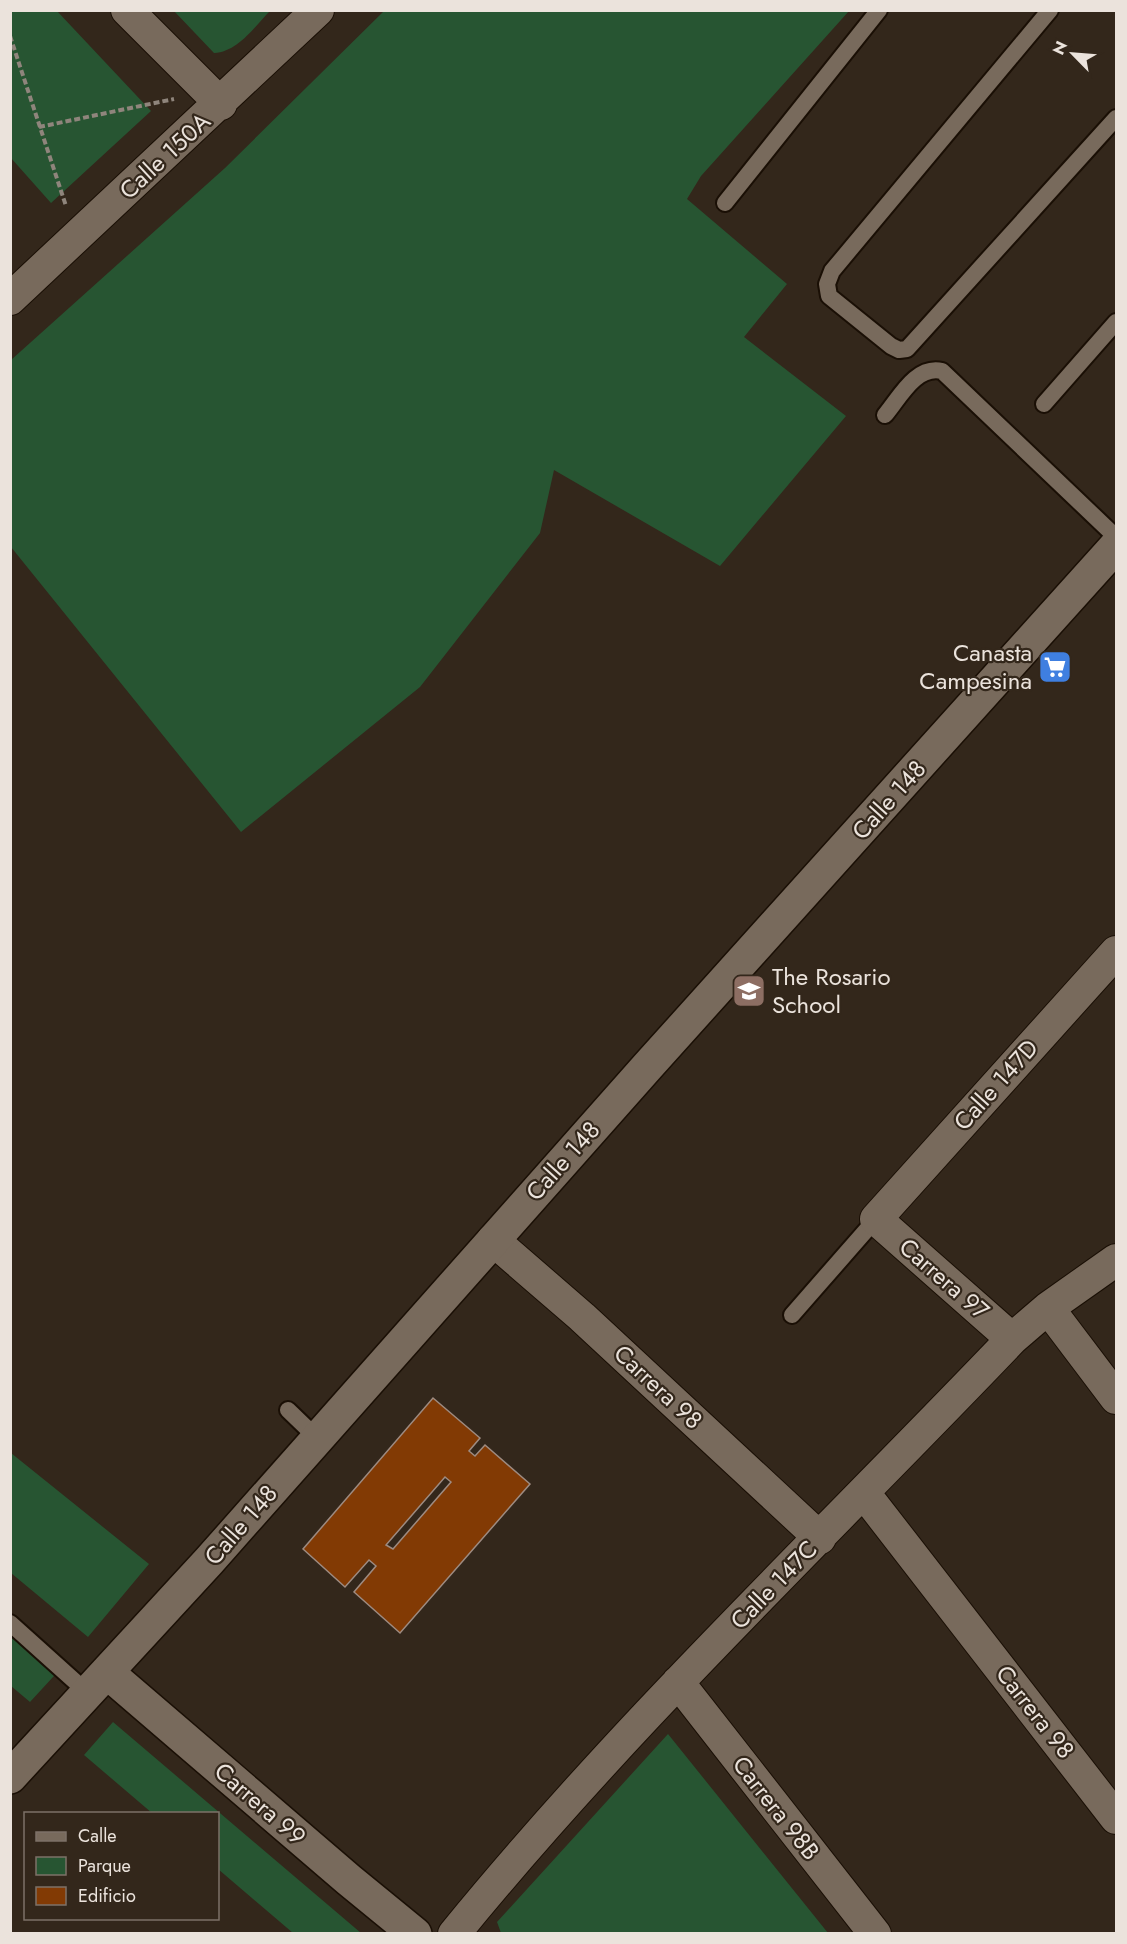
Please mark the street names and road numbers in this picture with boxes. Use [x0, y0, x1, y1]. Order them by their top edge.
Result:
street label: Calle 150A [111, 104, 218, 207]
street label: Calle 148 [843, 752, 934, 847]
street label: Calle 147D [945, 1031, 1046, 1138]
street label: Calle 148 [517, 1113, 608, 1208]
street label: Carrera 97 [892, 1230, 997, 1328]
street label: Carrera 98 [606, 1336, 711, 1437]
street label: Calle 148 [196, 1477, 285, 1573]
street label: Calle 147C [722, 1532, 825, 1637]
street label: Carrera 98 [988, 1657, 1083, 1766]
street label: Carrera 98B [725, 1748, 828, 1867]
street label: Carrera 99 [207, 1754, 314, 1853]

